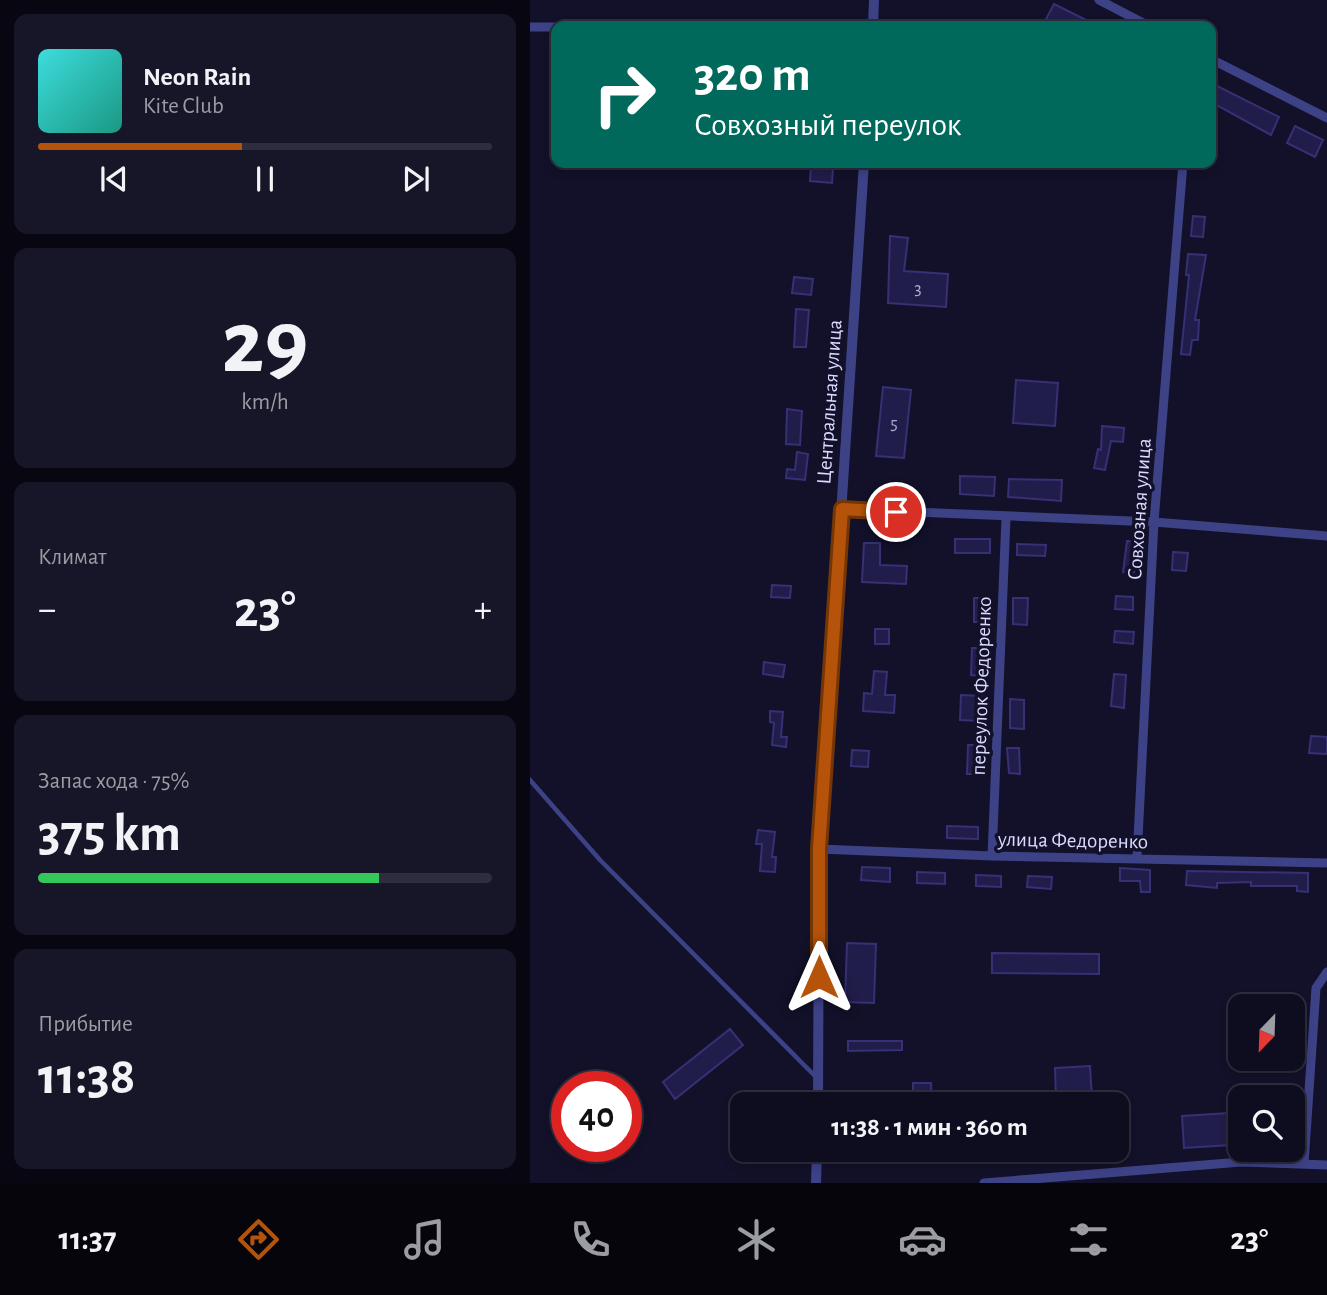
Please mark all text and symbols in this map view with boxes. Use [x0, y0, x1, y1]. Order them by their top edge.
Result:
icon: right [579, 49, 670, 140]
text: 320 m [694, 51, 811, 100]
text: Neon Rain [143, 64, 251, 90]
text: Kite Club [143, 95, 224, 118]
text: Совхозный переулок [694, 109, 961, 141]
icon: previous [95, 160, 133, 198]
icon: pause [246, 160, 284, 198]
icon: next [397, 160, 435, 198]
house number: 3 [914, 280, 922, 298]
text: 29 [222, 298, 308, 389]
street label: Центральная улица [813, 318, 846, 485]
text: km/h [241, 391, 289, 414]
house number: 5 [890, 415, 898, 433]
street label: Совхозная улица [1124, 437, 1155, 581]
pin [866, 482, 926, 542]
icon: arrive [877, 493, 915, 531]
text: Климат [38, 546, 107, 569]
text: 23° [234, 584, 296, 636]
text: − [38, 591, 56, 629]
text: + [474, 591, 492, 629]
street label: переулок Федоренко [968, 596, 995, 776]
text: Запас хода · 75% [38, 770, 190, 793]
text: 375 km [38, 808, 181, 860]
street label: улица Федоренко [997, 829, 1148, 852]
position arrow [782, 940, 856, 1014]
north arrow [1228, 994, 1305, 1071]
map controls [1228, 994, 1305, 1162]
text: Прибытие [38, 1013, 133, 1036]
text: 11:38 [38, 1051, 135, 1103]
speed limit sign: 40 [551, 1071, 642, 1162]
button: search [1228, 1085, 1305, 1162]
text: 11:38 · 1 мин · 360 m [831, 1114, 1028, 1140]
icon: directions [234, 1215, 283, 1264]
icon: music [400, 1215, 449, 1264]
icon: phone [566, 1215, 615, 1264]
icon: climate [732, 1215, 781, 1264]
icon: car [898, 1215, 947, 1264]
icon: filters [1064, 1215, 1113, 1264]
text: 11:37 [59, 1223, 117, 1255]
text: 23° [1230, 1223, 1268, 1255]

